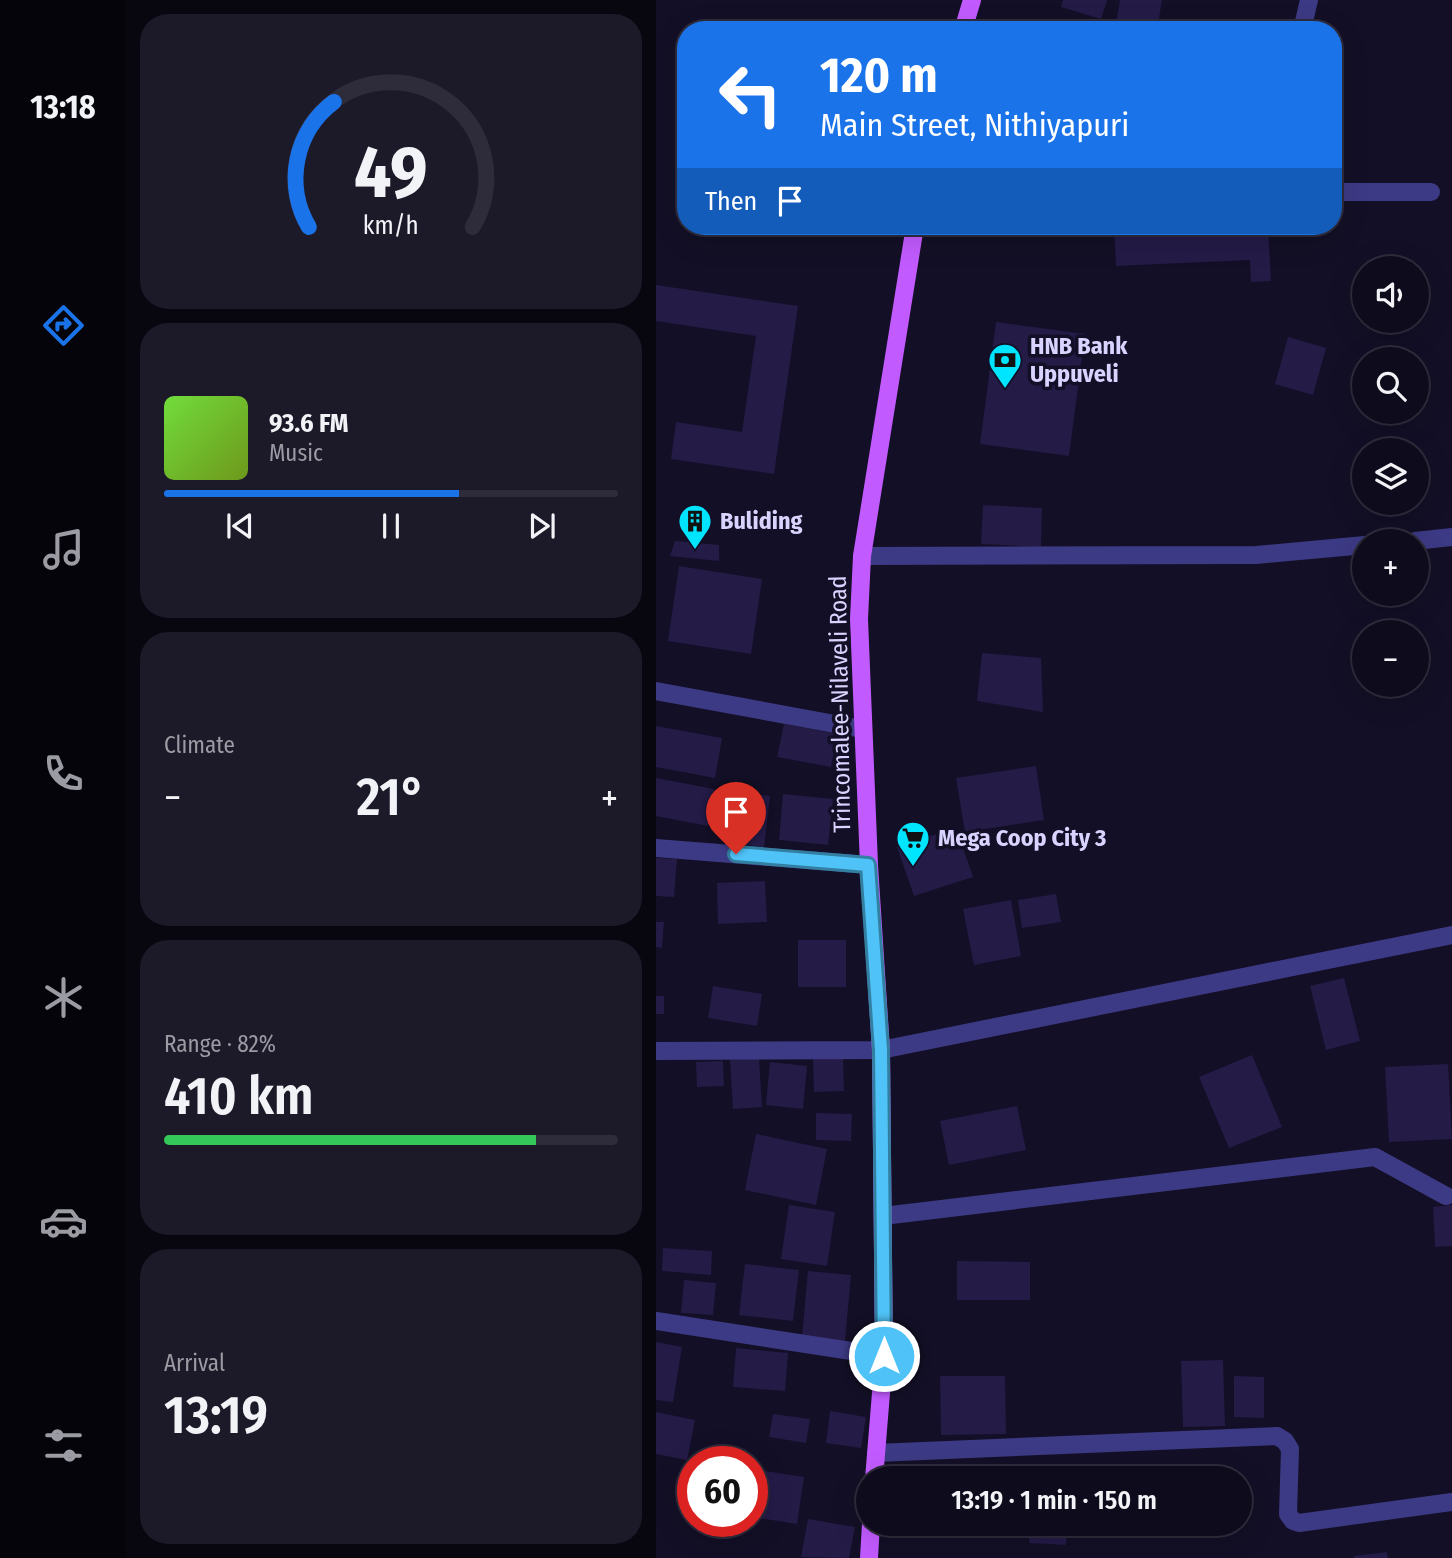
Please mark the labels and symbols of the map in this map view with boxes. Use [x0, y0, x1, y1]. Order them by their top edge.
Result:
place label: HNB Bank Uppuveli [1030, 332, 1128, 388]
bank icon: HNB Bank Uppuveli [986, 341, 1024, 390]
building icon: Buliding [676, 502, 714, 551]
place label: Buliding [720, 507, 803, 535]
street label: Trincomalee-Nilaveli Road [824, 575, 856, 833]
pin [706, 782, 766, 854]
supermarket icon: Mega Coop City 3 [894, 819, 932, 868]
place label: Mega Coop City 3 [938, 824, 1106, 852]
position arrow [847, 1319, 921, 1393]
speed limit sign: 60 [677, 1446, 768, 1537]

